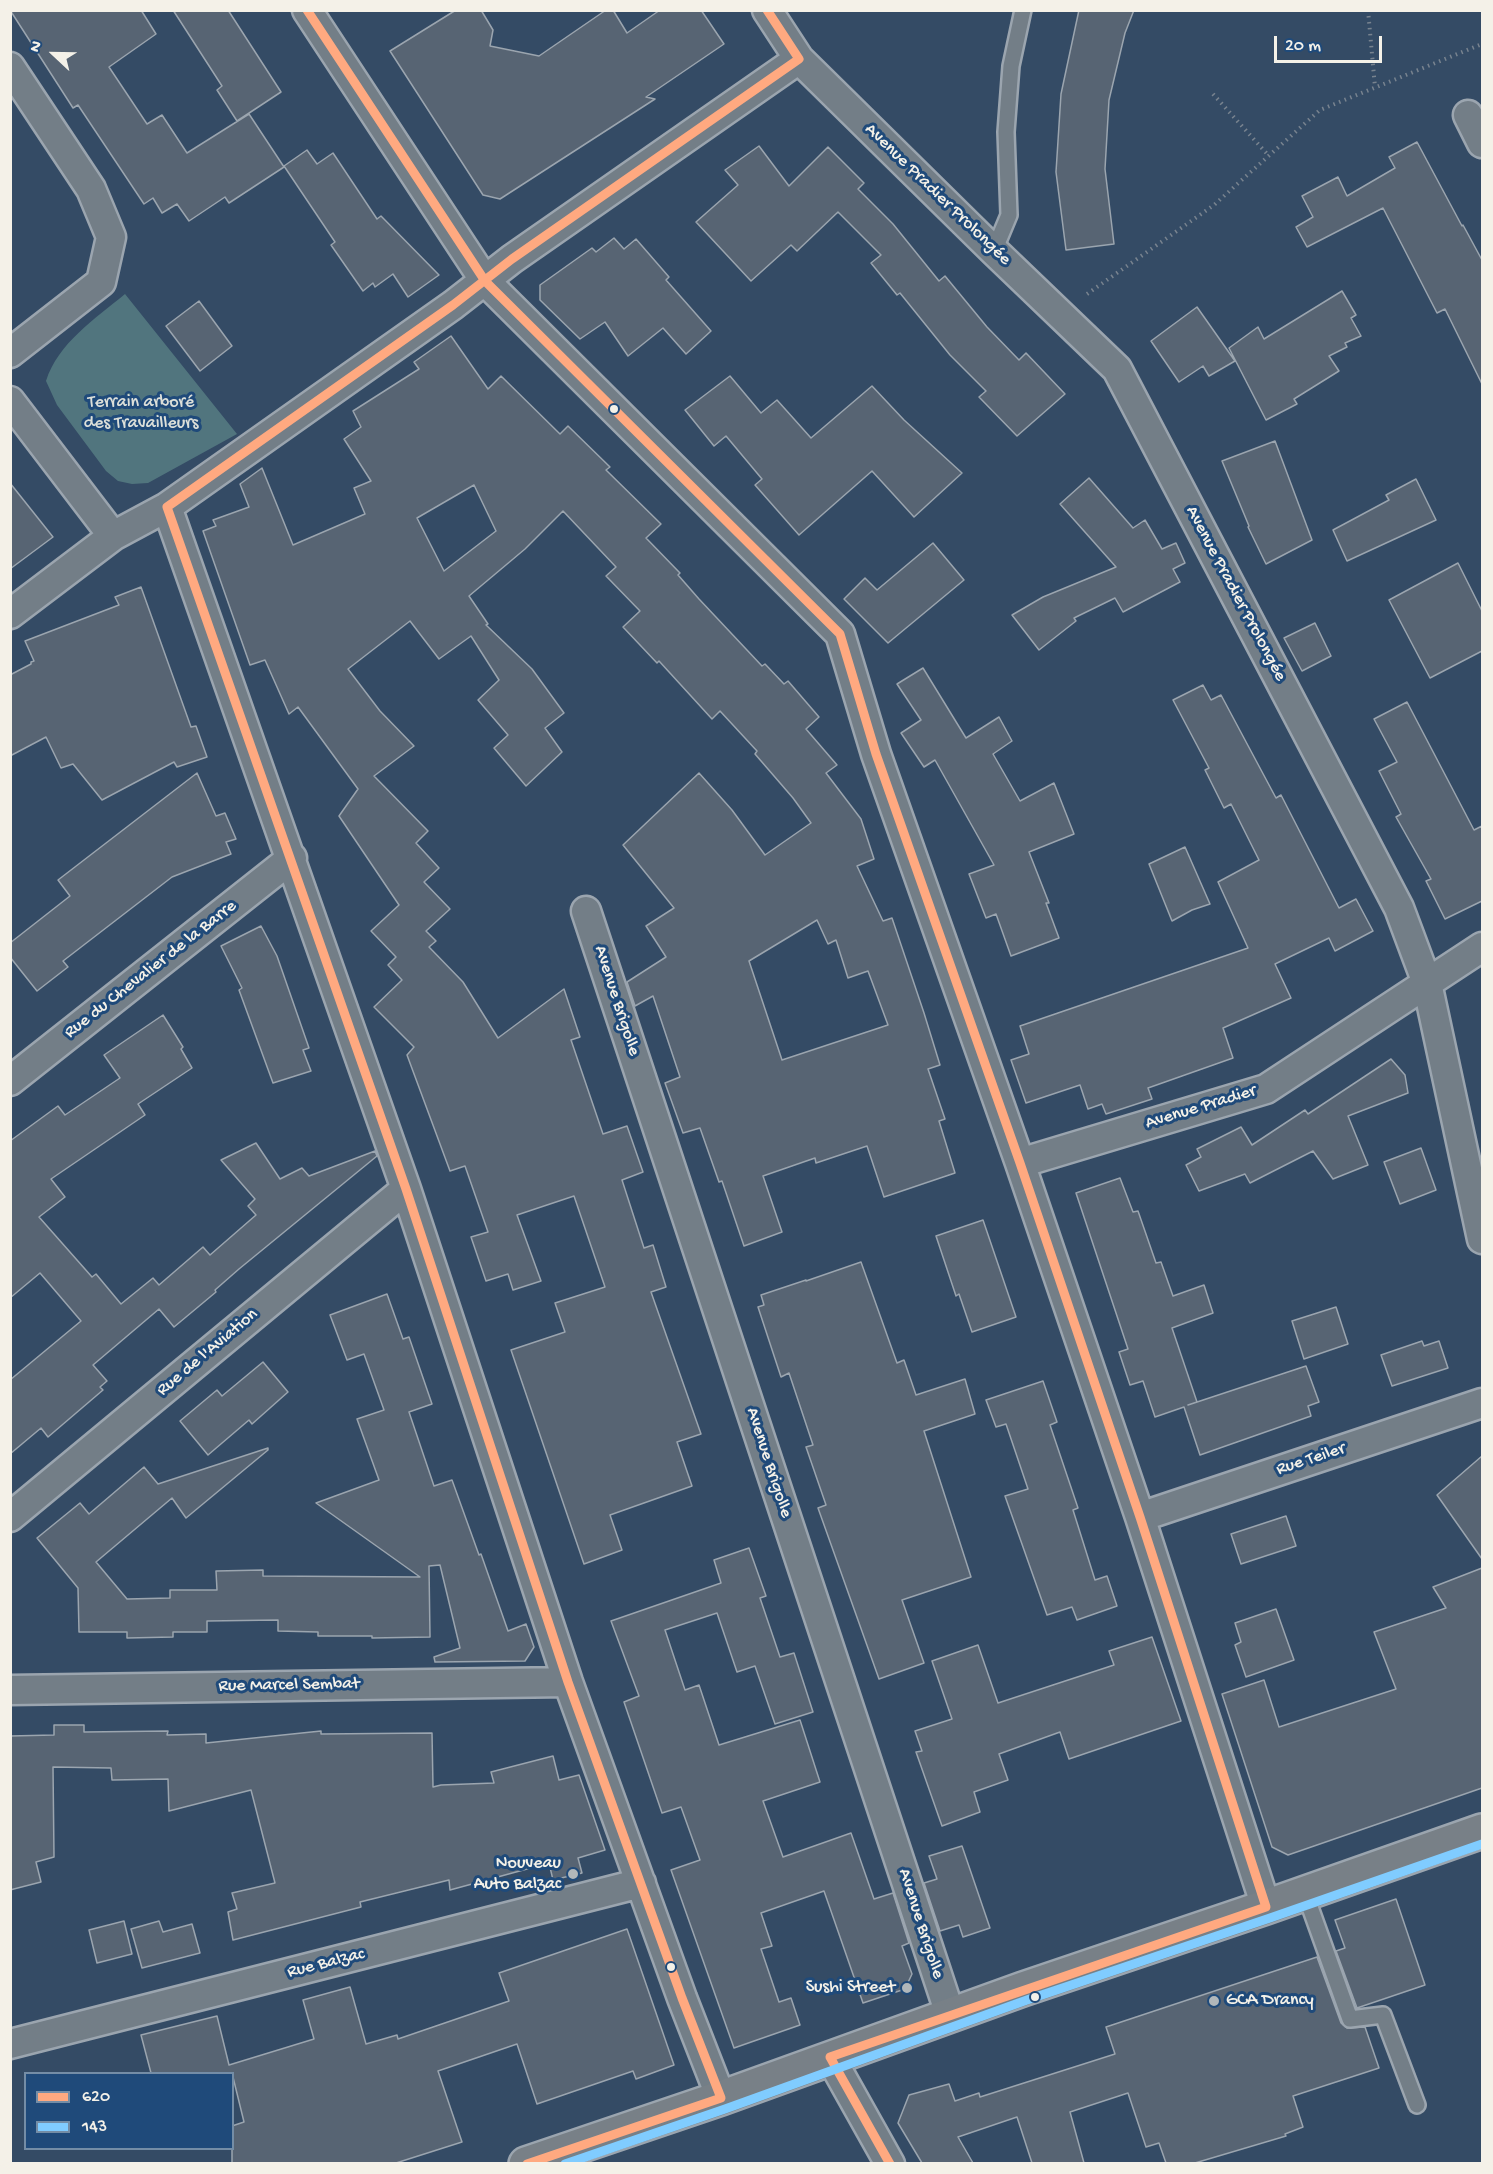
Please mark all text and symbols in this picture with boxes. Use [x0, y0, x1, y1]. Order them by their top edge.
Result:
north arrow [24, 24, 84, 84]
scale bar [1277, 24, 1385, 62]
text: 20 m [1285, 36, 1321, 57]
text: N [26, 39, 48, 55]
street label: Avenue Pradier Prolongée [859, 119, 1015, 271]
park label: Terrain arboré des Travailleurs [84, 392, 198, 434]
unlabelled marker [608, 403, 620, 415]
street label: Avenue Pradier Prolongée [1180, 503, 1290, 685]
street label: Rue du Chevalier de la Barre [61, 896, 241, 1044]
street label: Avenue Brigolle [588, 943, 644, 1059]
street label: Avenue Pradier [1143, 1081, 1259, 1135]
street label: Rue de l'Aviation [153, 1304, 263, 1402]
street label: Avenue Brigolle [740, 1405, 796, 1521]
street label: Rue Teiler [1274, 1439, 1348, 1481]
street label: Rue Marcel Sembat [218, 1674, 360, 1698]
place label: Nouveau Auto Balzac [474, 1853, 561, 1896]
street label: Avenue Brigolle [892, 1866, 948, 1982]
marker: Nouveau Auto Balzac [566, 1867, 580, 1881]
street label: Rue Balzac [285, 1944, 367, 1984]
unlabelled marker [665, 1961, 677, 1973]
place label: Sushi Street [806, 1977, 895, 1999]
marker: Sushi Street [900, 1981, 914, 1995]
place label: GCA Drancy [1226, 1990, 1314, 2012]
unlabelled marker [1029, 1991, 1041, 2003]
marker: GCA Drancy [1207, 1994, 1221, 2008]
legend [24, 2072, 234, 2150]
text: 620 [82, 2087, 110, 2108]
text: 143 [82, 2117, 107, 2138]

